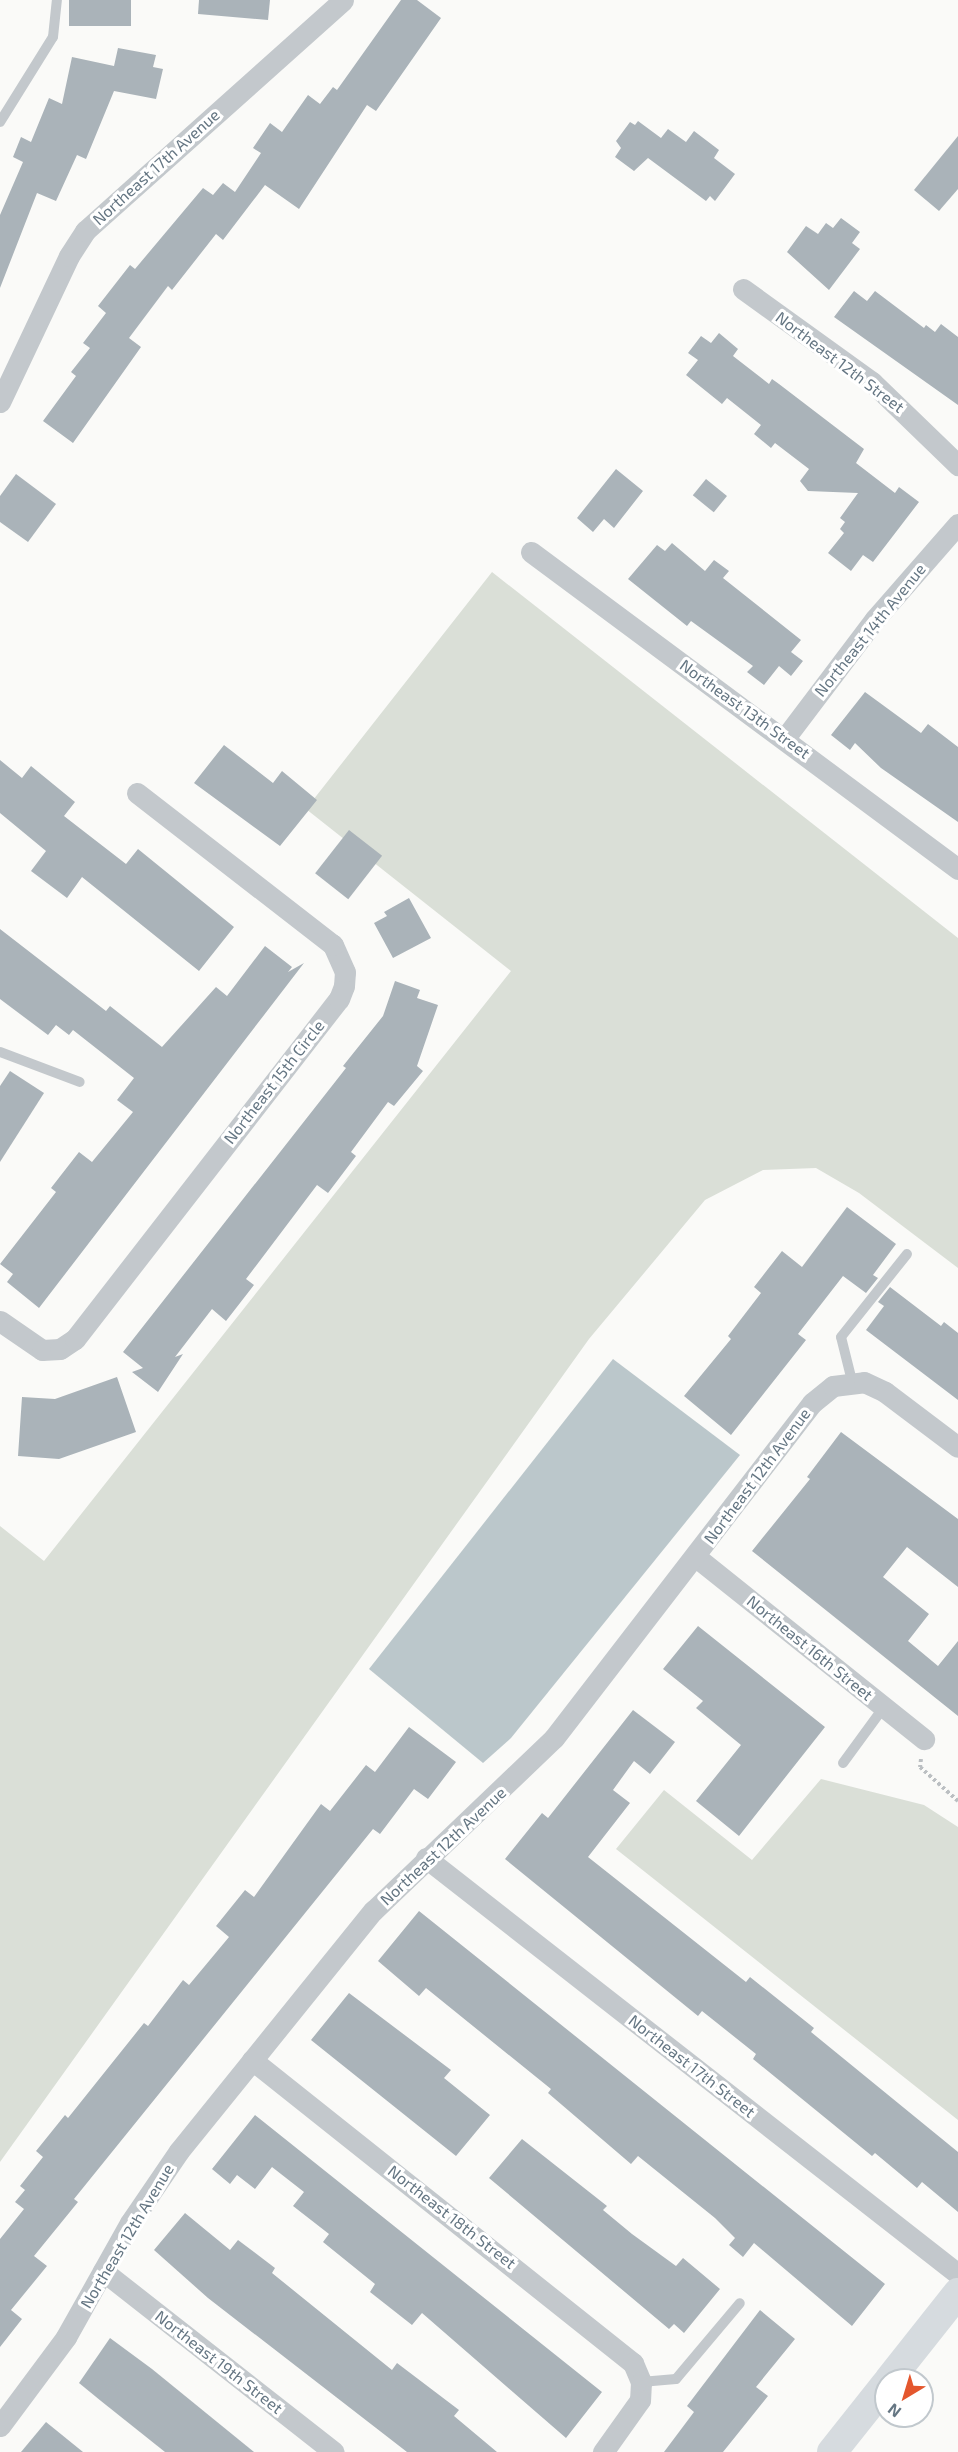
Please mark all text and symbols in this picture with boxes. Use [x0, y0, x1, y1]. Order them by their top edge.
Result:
street label: Northeast 17th Avenue [88, 105, 224, 229]
street label: Northeast 12th Street [772, 307, 908, 417]
street label: Northeast 14th Avenue [810, 559, 930, 701]
street label: Northeast 13th Street [676, 655, 814, 763]
street label: Northeast 15th Circle [220, 1016, 328, 1148]
street label: Northeast 12th Avenue [700, 1404, 814, 1548]
street label: Northeast 16th Street [743, 1591, 877, 1705]
street label: Northeast 12th Avenue [376, 1783, 510, 1909]
street label: Northeast 17th Street [625, 2011, 759, 2121]
street label: Northeast 12th Avenue [76, 2160, 178, 2312]
street label: Northeast 18th Street [384, 2161, 520, 2273]
street label: Northeast 19th Street [152, 2306, 286, 2418]
north arrow [874, 2368, 934, 2428]
text: N [883, 2400, 904, 2422]

